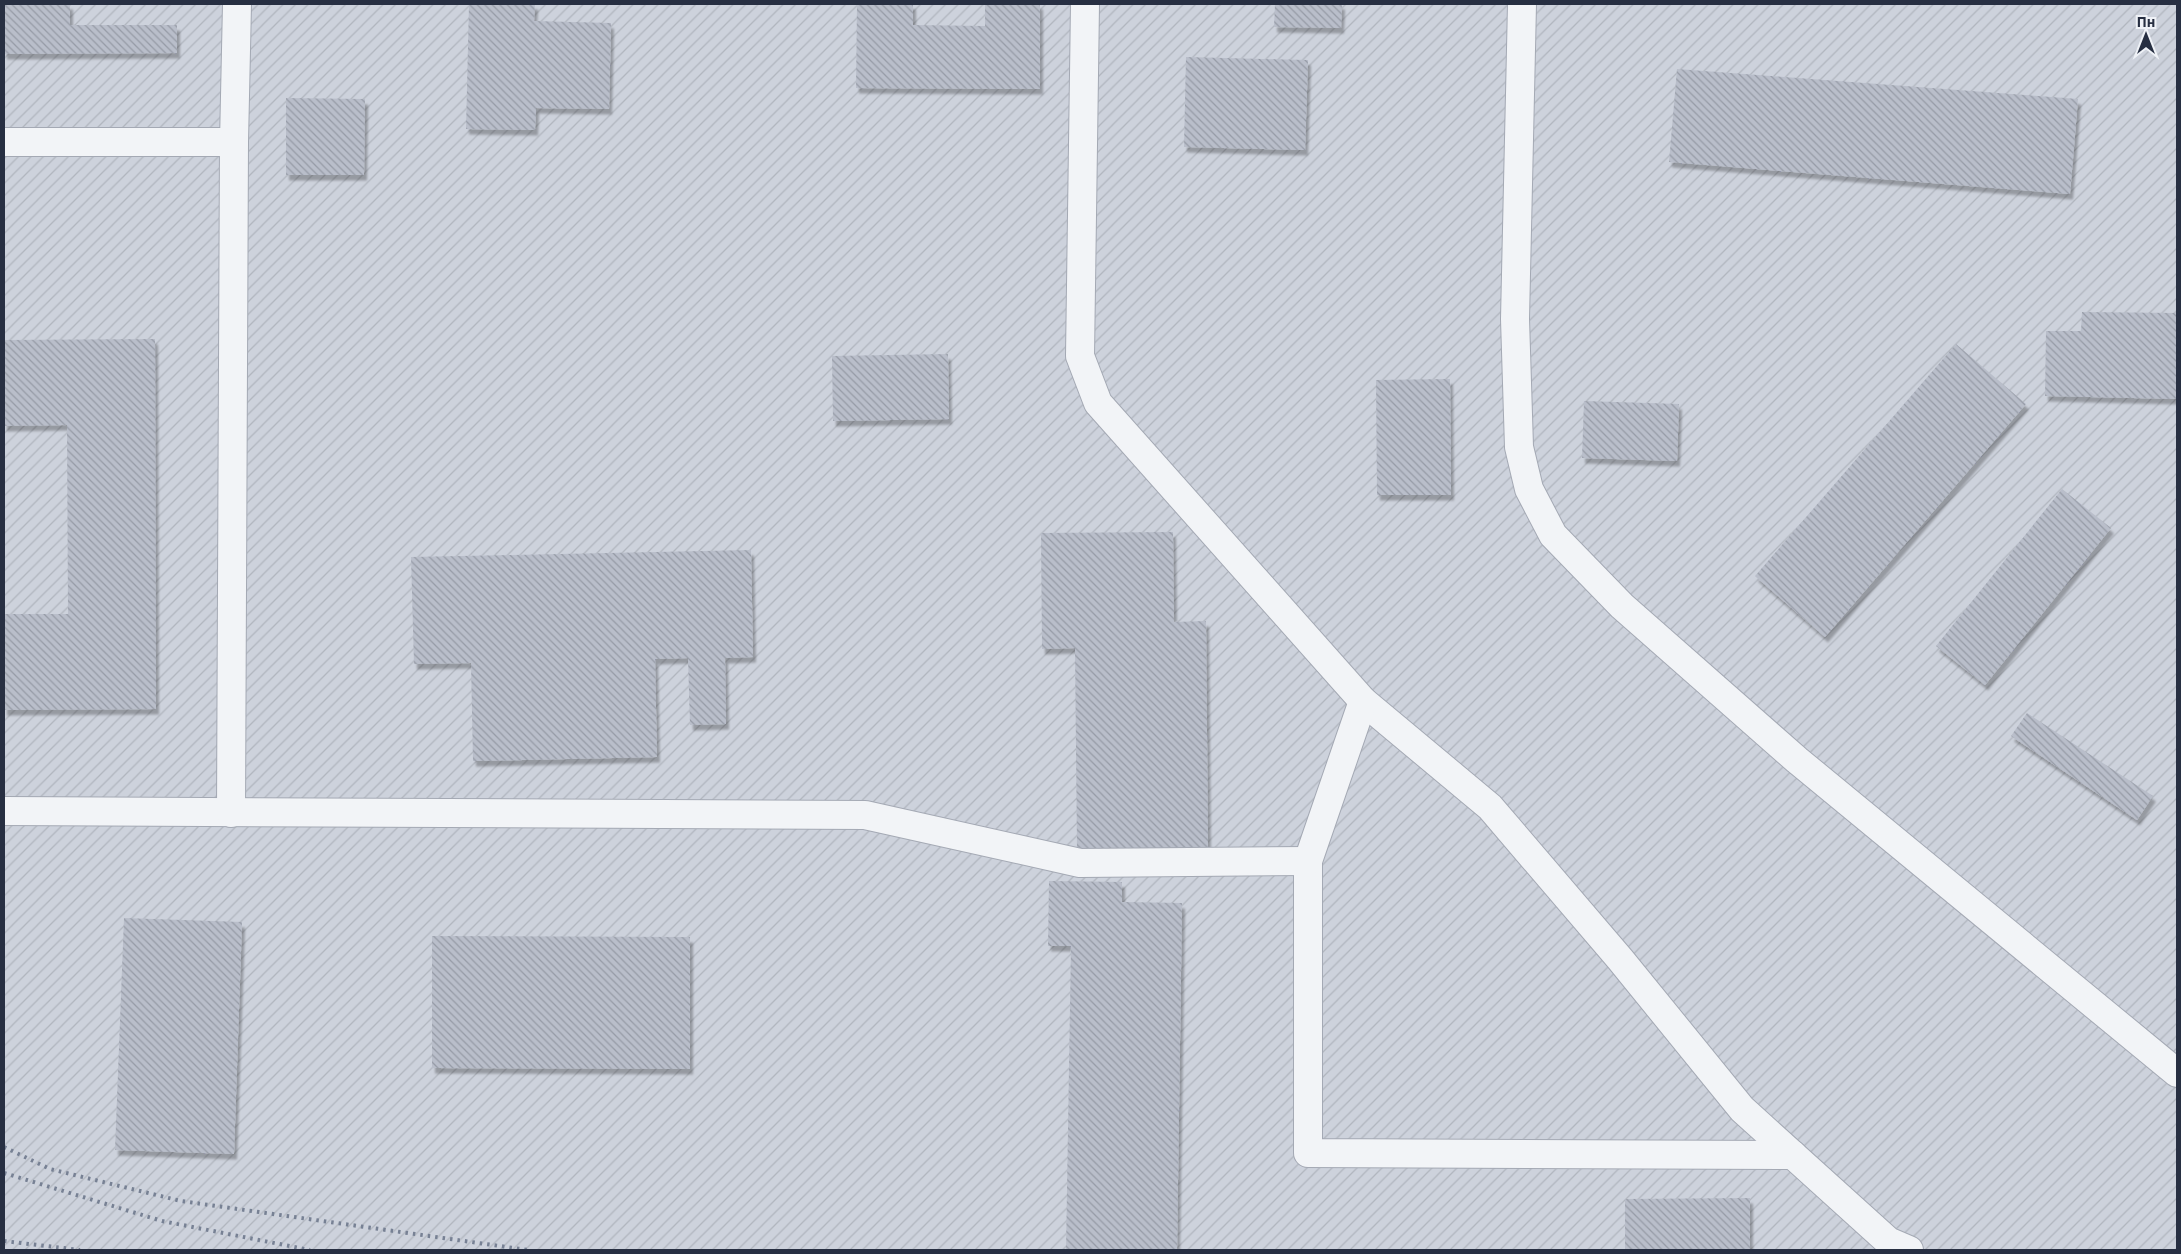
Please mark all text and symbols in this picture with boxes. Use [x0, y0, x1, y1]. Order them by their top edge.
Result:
north arrow [2121, 10, 2171, 60]
text: Пн [2137, 13, 2155, 31]

